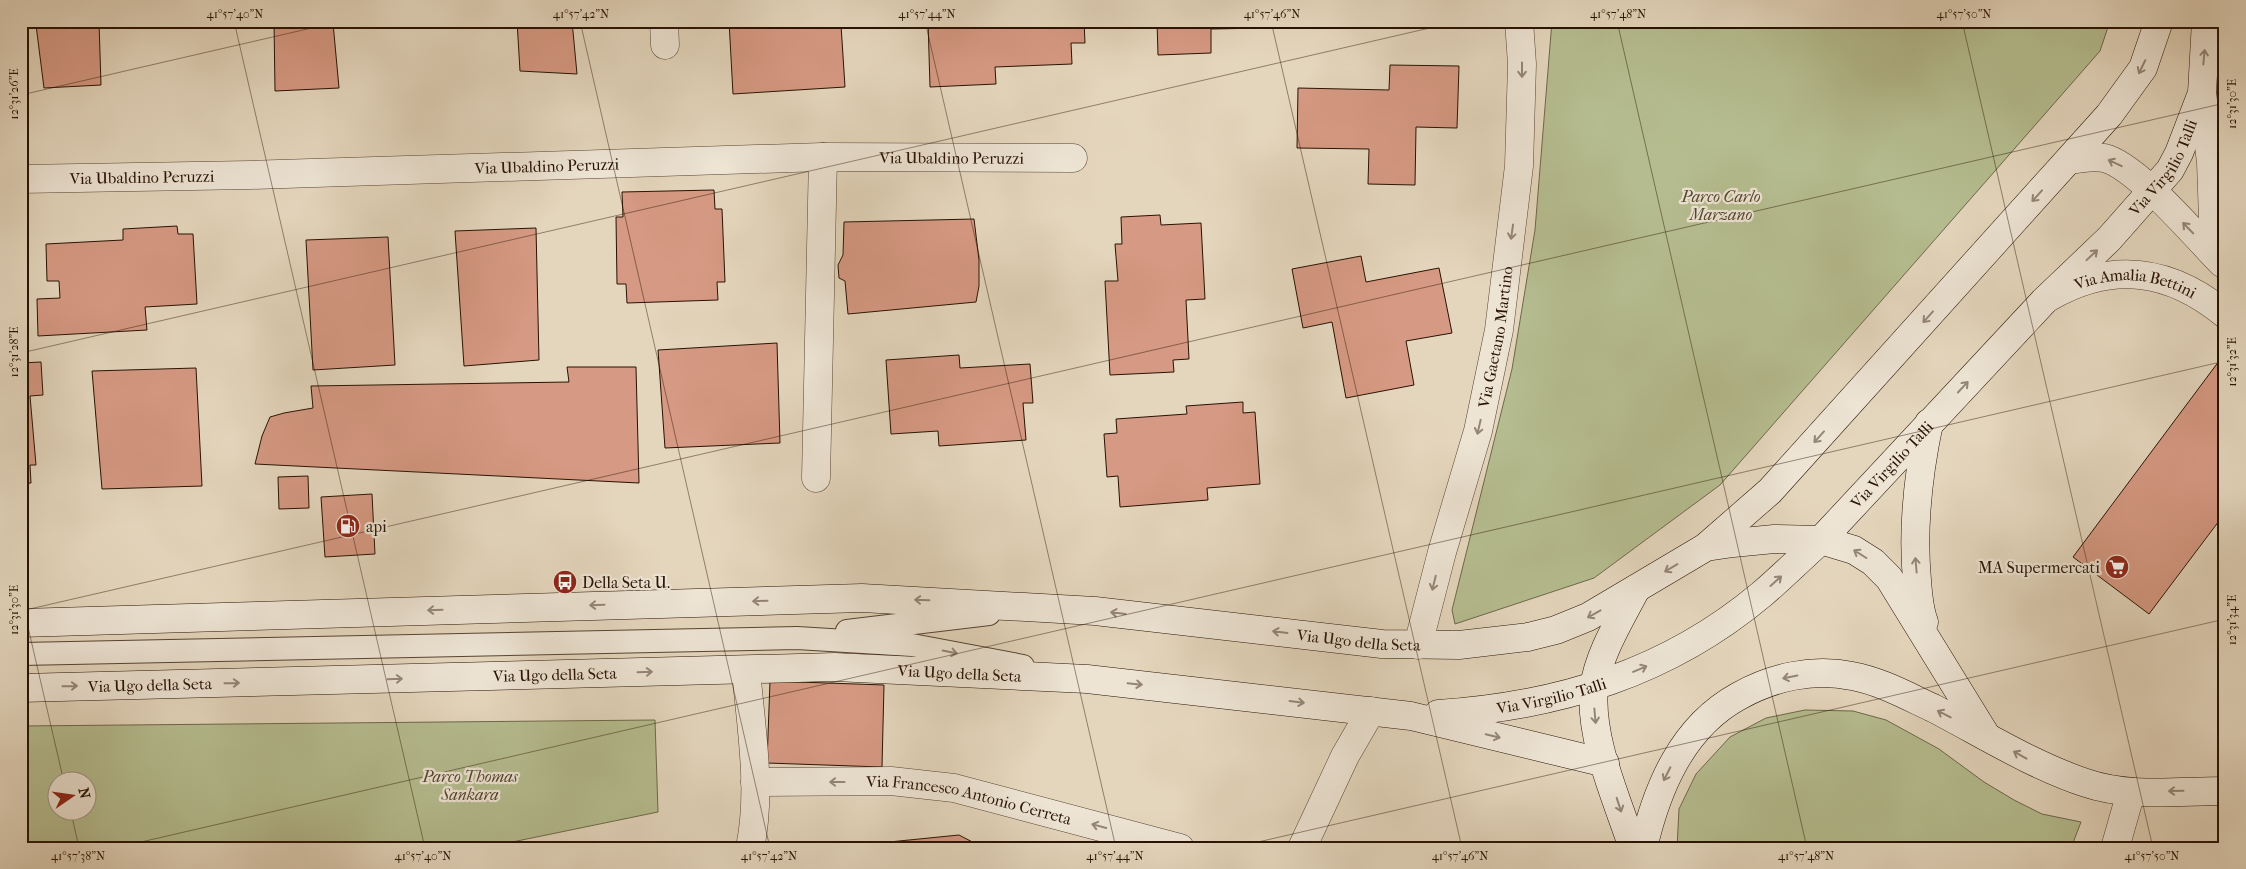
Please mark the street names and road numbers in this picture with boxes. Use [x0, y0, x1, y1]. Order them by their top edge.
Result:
street label: Via Virgilio Talli [2124, 116, 2201, 220]
street label: Via Ubaldino Peruzzi [878, 148, 1024, 168]
street label: Via Ubaldino Peruzzi [473, 154, 620, 178]
street label: Via Ubaldino Peruzzi [68, 167, 215, 188]
street label: Via Gaetano Martino [1474, 265, 1517, 410]
street label: Via Amalia Bettini [2071, 265, 2200, 302]
street label: Via Virgilio Talli [1846, 417, 1937, 513]
street label: Via Ugo della Seta [1295, 625, 1421, 655]
street label: Via Ugo della Seta [896, 661, 1023, 686]
street label: Via Ugo della Seta [492, 664, 618, 686]
street label: Via Ugo della Seta [87, 674, 213, 696]
street label: Via Virgilio Talli [1494, 674, 1609, 718]
street label: Via Francesco Antonio Cerreta [865, 772, 1074, 829]

